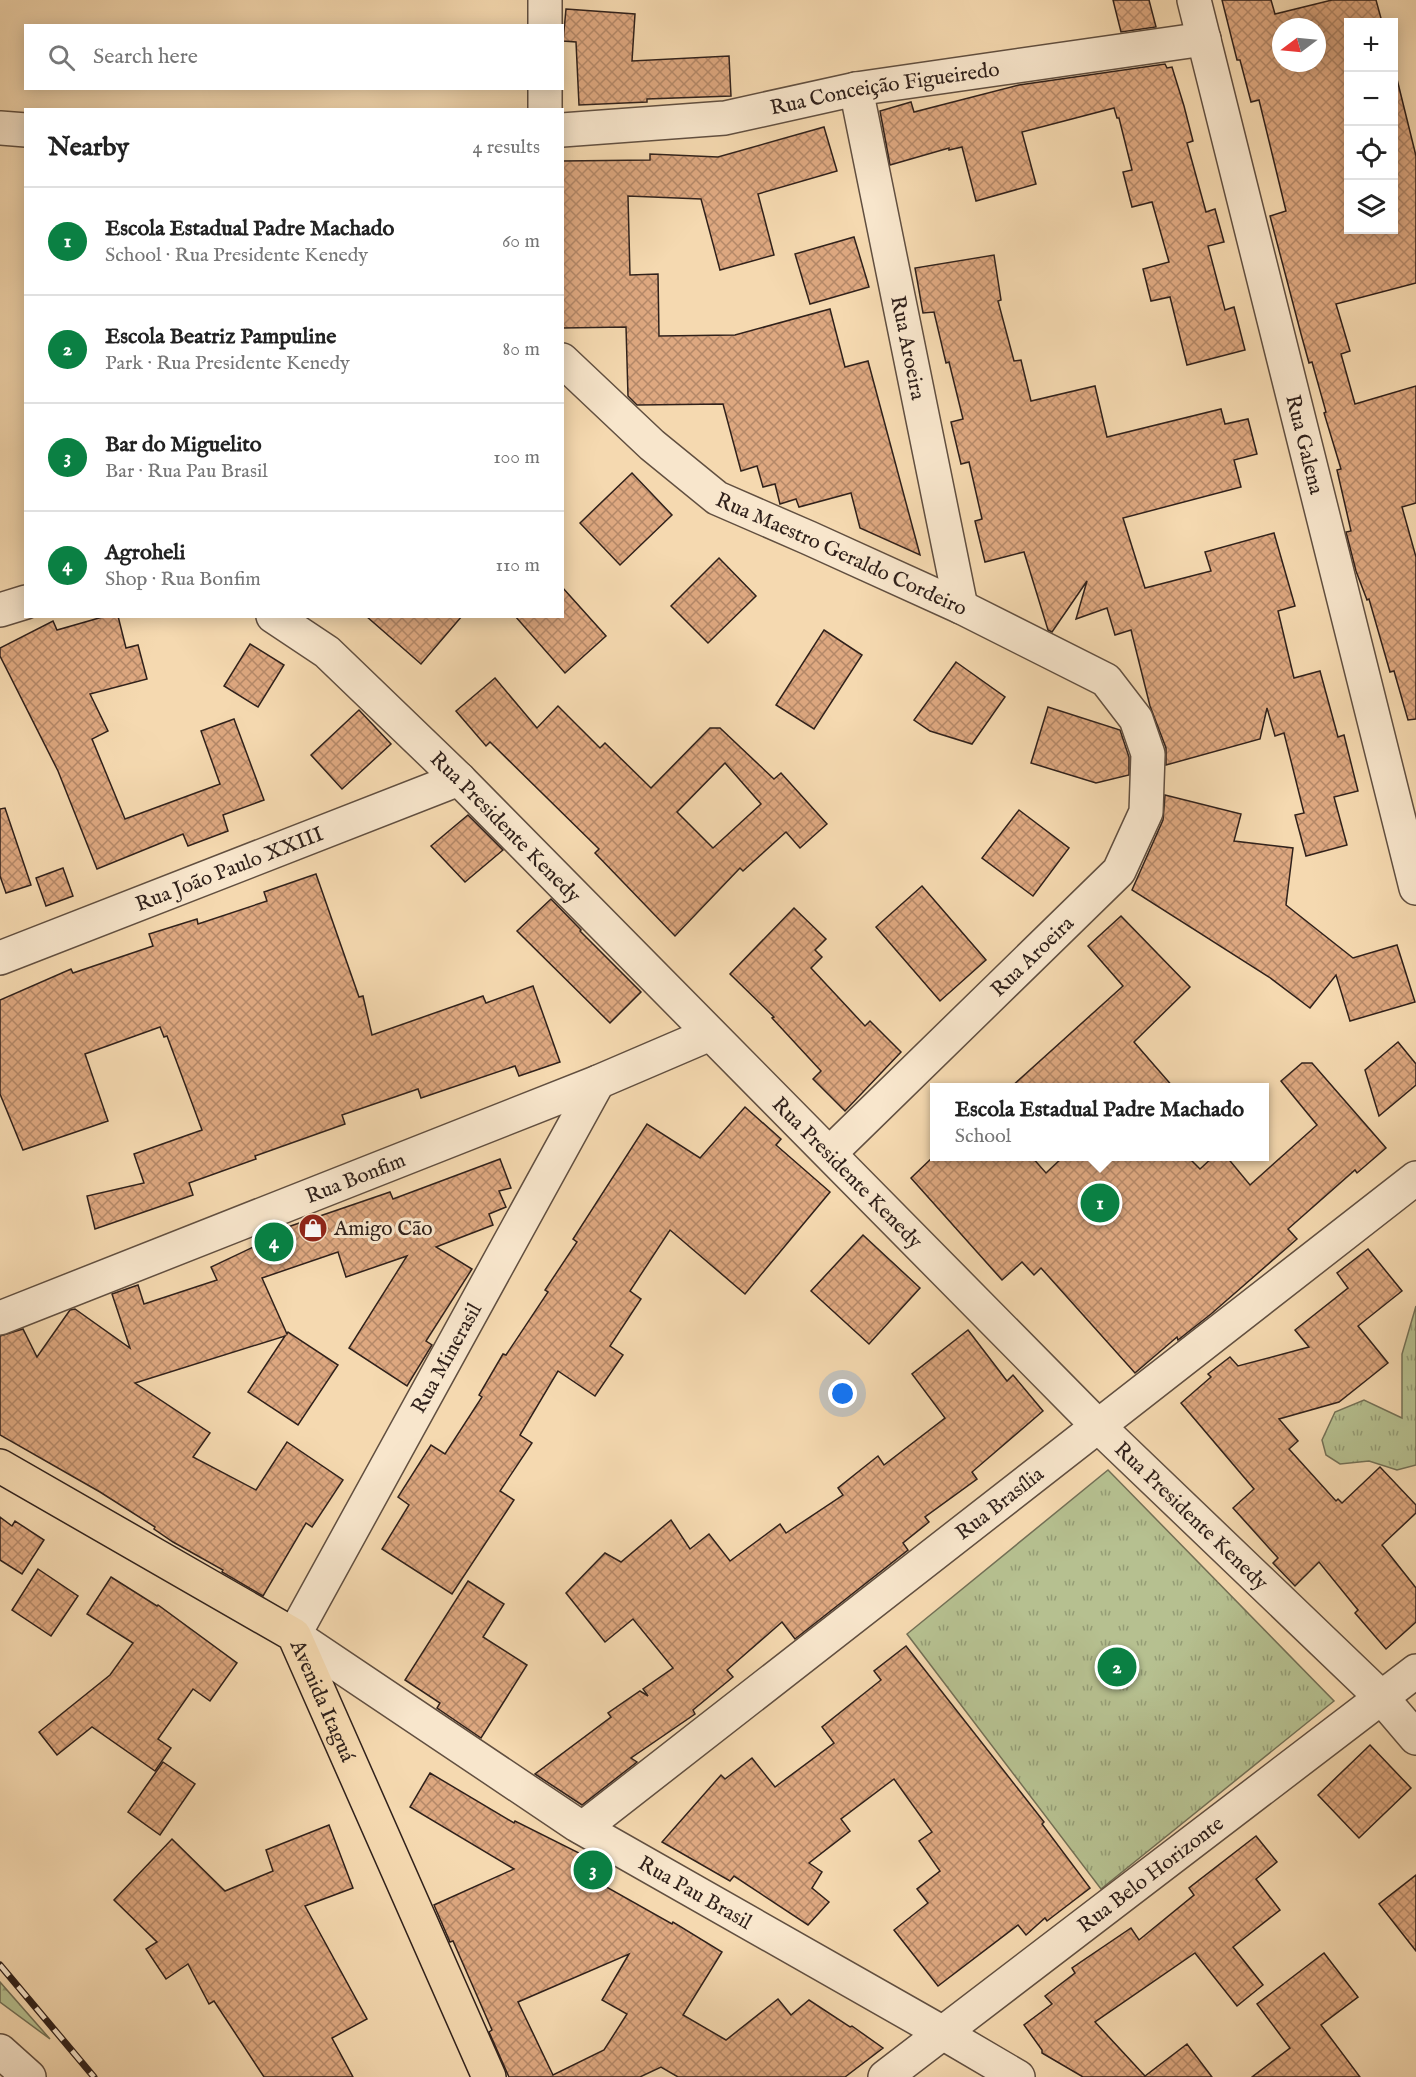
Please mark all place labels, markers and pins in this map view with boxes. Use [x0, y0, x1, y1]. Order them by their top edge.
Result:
pin: 1 [1080, 1180, 1120, 1226]
shop icon: Amigo Cão [297, 1212, 329, 1244]
place label: Amigo Cão [333, 1216, 433, 1243]
pin: 4 [254, 1220, 294, 1264]
pin: 2 [1098, 1644, 1136, 1690]
pin: 3 [574, 1848, 612, 1892]

